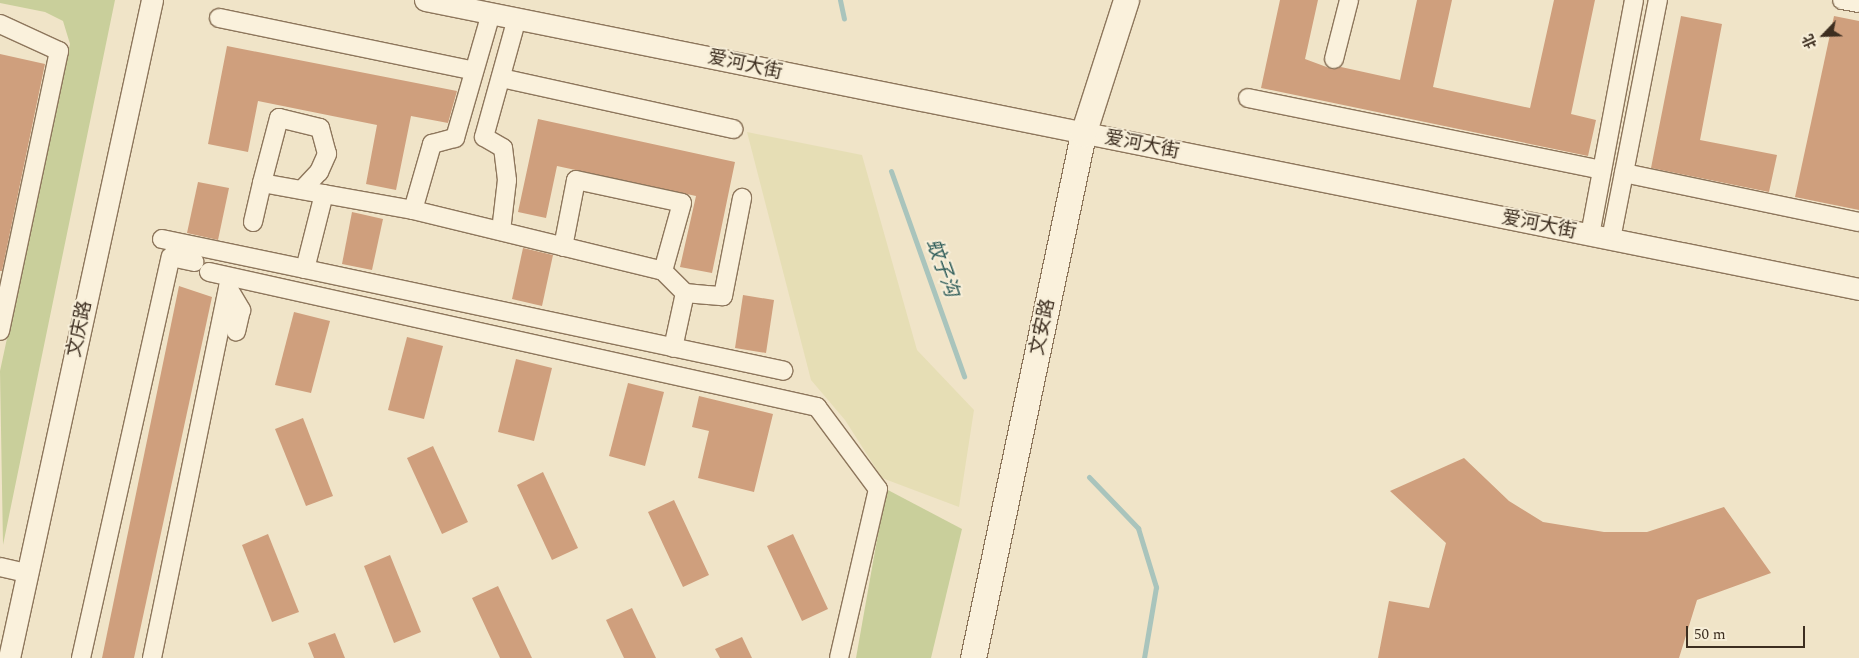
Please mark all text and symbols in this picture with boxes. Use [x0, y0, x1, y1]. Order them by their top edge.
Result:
north arrow [1799, 10, 1849, 60]
text: 北 [1797, 31, 1822, 52]
street label: 爱河大街 [705, 46, 785, 84]
street label: 爱河大街 [1103, 127, 1181, 163]
street label: 爱河大街 [1500, 207, 1578, 243]
water label: 蚊子沟 [920, 236, 964, 300]
street label: 文安路 [1026, 297, 1060, 357]
street label: 文庆路 [63, 299, 97, 359]
scale bar [1689, 616, 1808, 648]
text: 50 m [1694, 623, 1726, 646]

